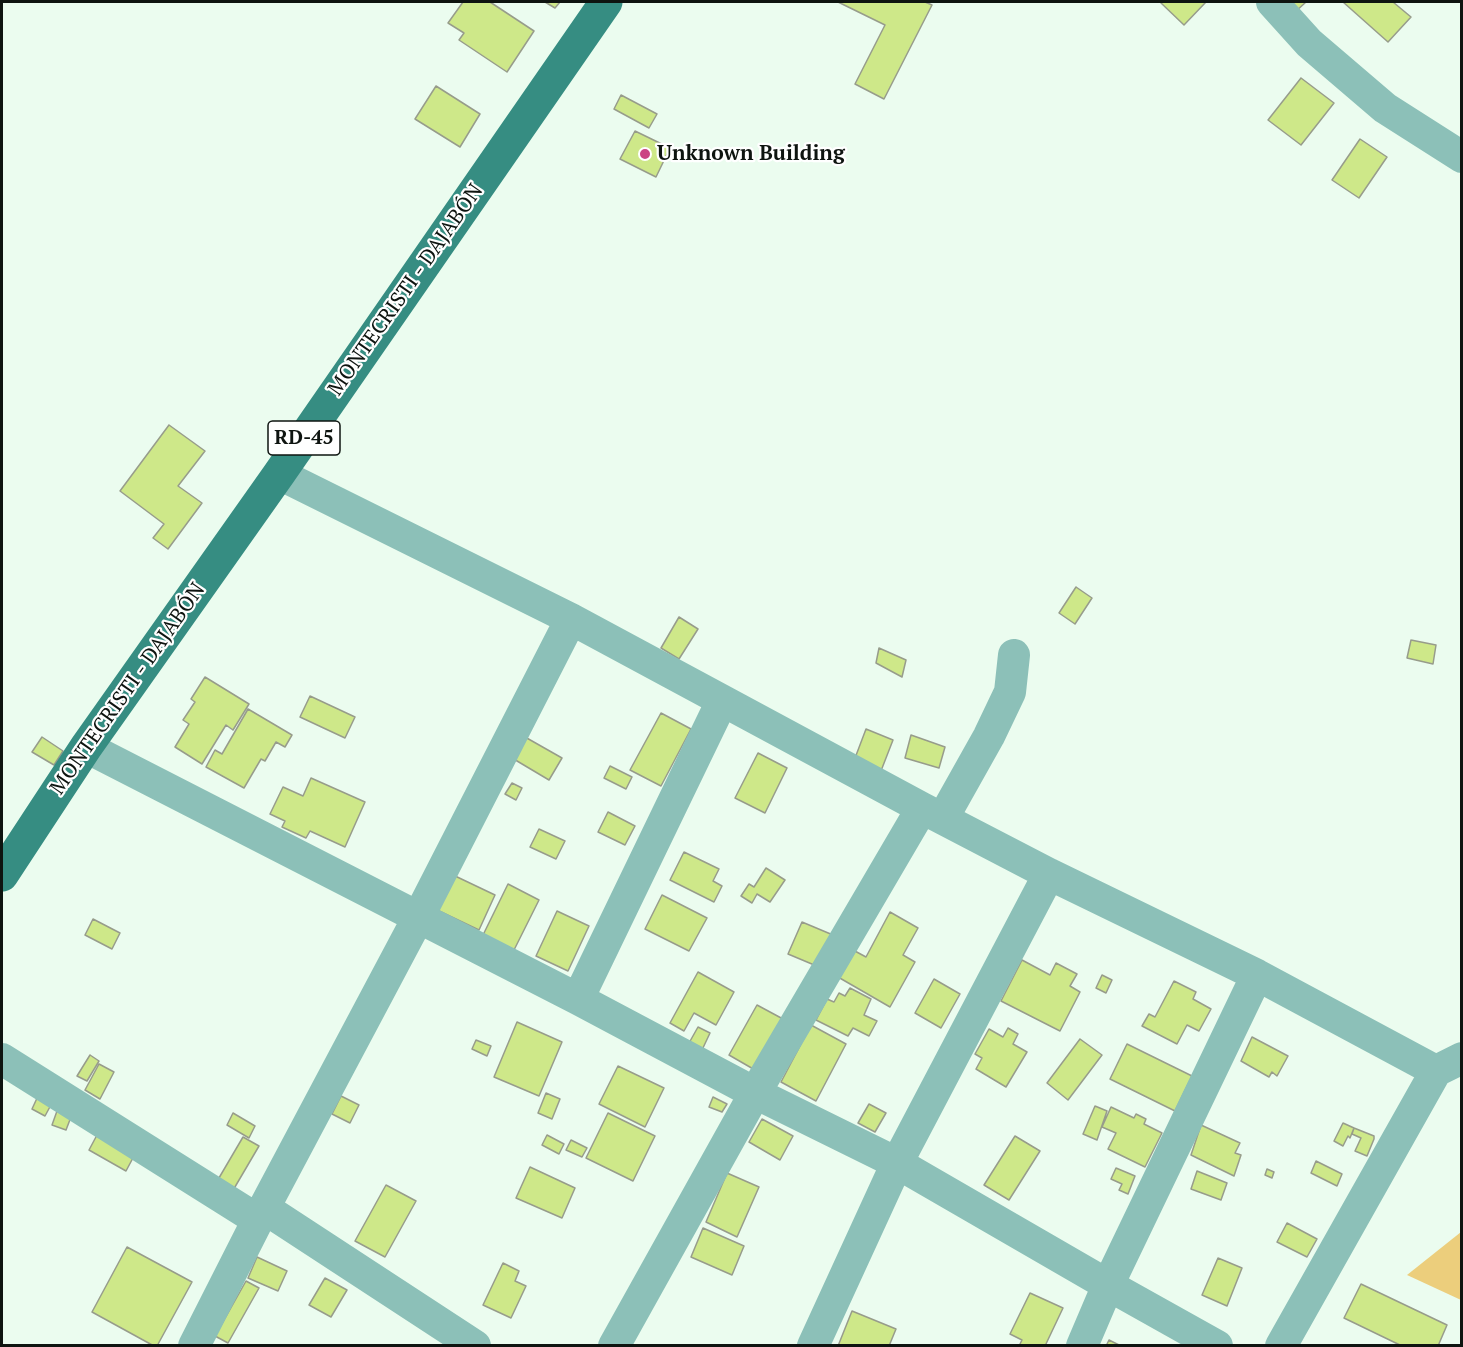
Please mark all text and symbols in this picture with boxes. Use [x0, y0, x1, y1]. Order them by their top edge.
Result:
place label: Unknown Building [657, 141, 845, 167]
marker: Unknown Building [638, 147, 652, 161]
street label: MONTECRISTI - DAJABÓN [323, 179, 489, 401]
road number: RD-45 [268, 421, 340, 455]
street label: MONTECRISTI - DAJABÓN [45, 578, 211, 800]

